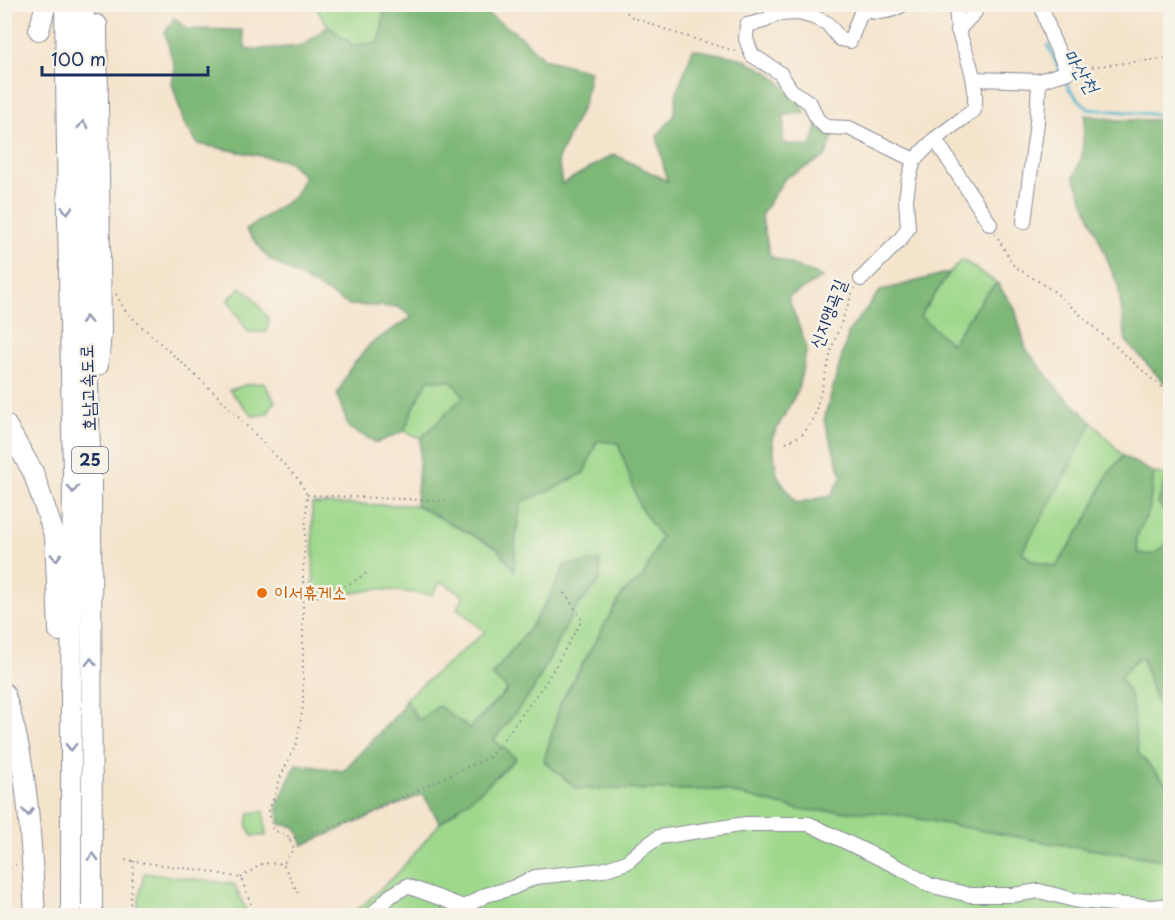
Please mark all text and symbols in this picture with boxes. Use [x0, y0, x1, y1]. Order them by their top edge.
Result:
scale bar [42, 39, 208, 77]
water label: 마산천 [1056, 42, 1109, 100]
text: 100 m [51, 45, 106, 72]
one-way arrow [77, 121, 89, 130]
one-way arrow [61, 205, 74, 214]
street label: 신지앵곡길 [801, 274, 852, 352]
one-way arrow [80, 316, 92, 325]
street label: 호남고속도로 [71, 344, 102, 432]
road number: 25 [72, 447, 108, 473]
one-way arrow [67, 484, 79, 493]
one-way arrow [49, 553, 62, 562]
place label: 이서휴게소 [274, 578, 346, 605]
marker: 이서휴게소 [255, 586, 269, 600]
one-way arrow [85, 658, 97, 667]
one-way arrow [65, 742, 77, 751]
one-way arrow [21, 807, 34, 817]
one-way arrow [87, 853, 99, 862]

